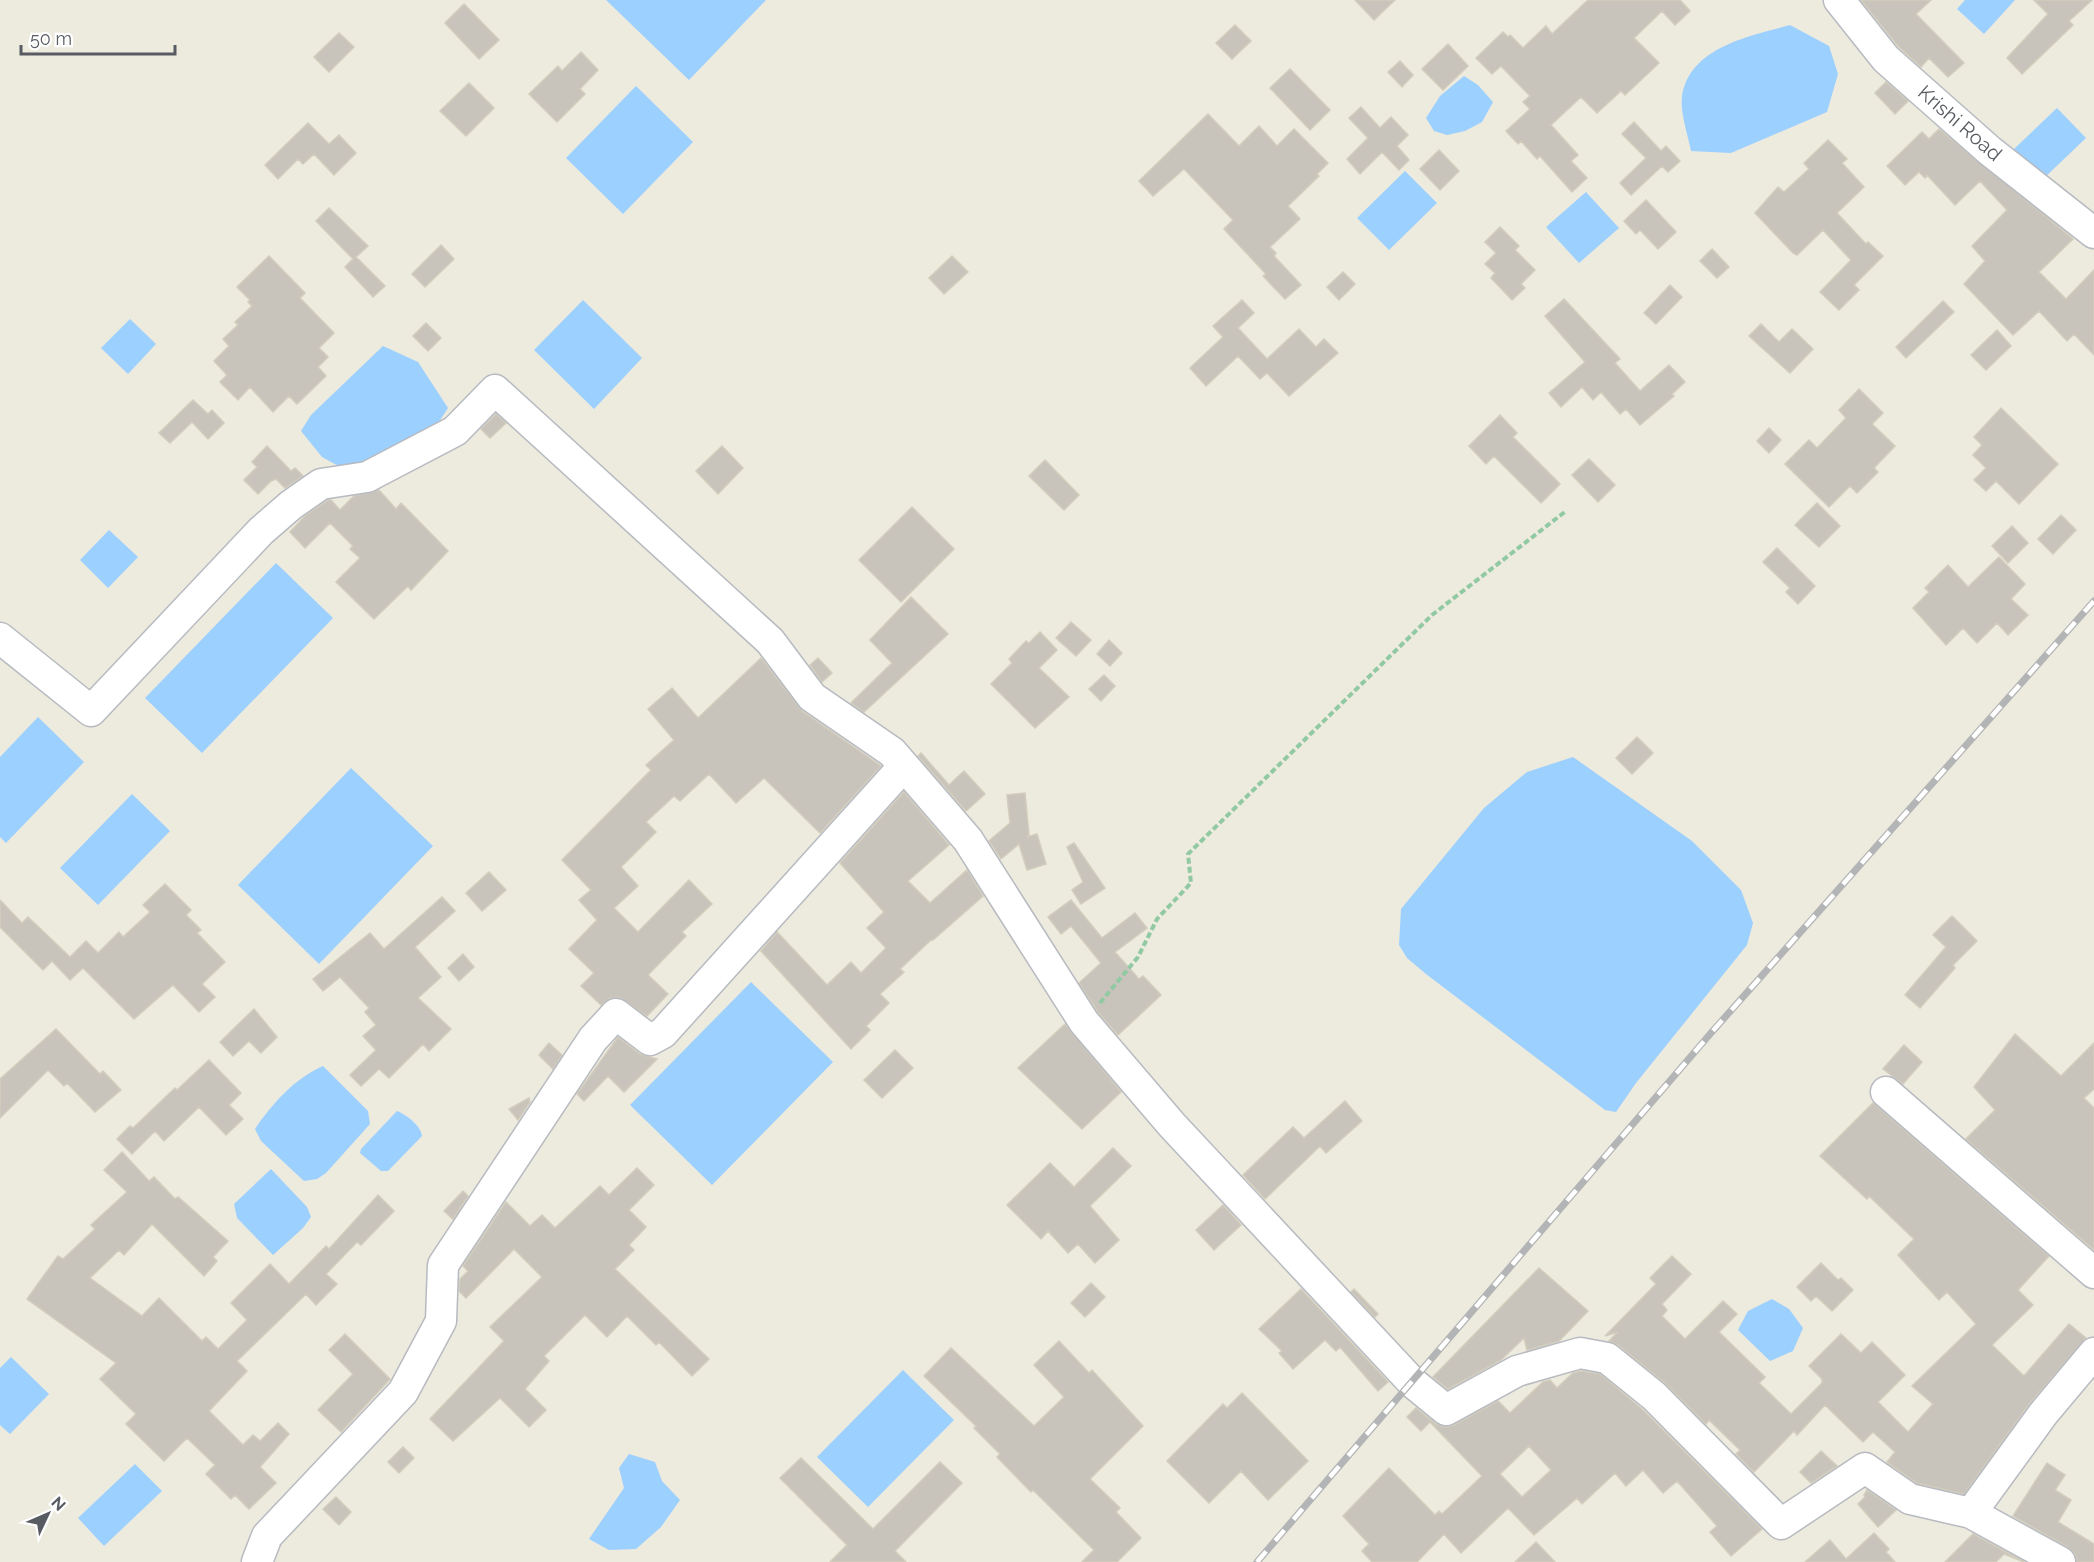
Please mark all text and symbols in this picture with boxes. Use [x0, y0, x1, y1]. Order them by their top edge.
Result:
scale bar [21, 18, 176, 56]
text: 50 m [30, 28, 72, 49]
street label: Krishi Road [1913, 80, 2007, 166]
north arrow [18, 1484, 78, 1544]
text: N [47, 1493, 70, 1515]

